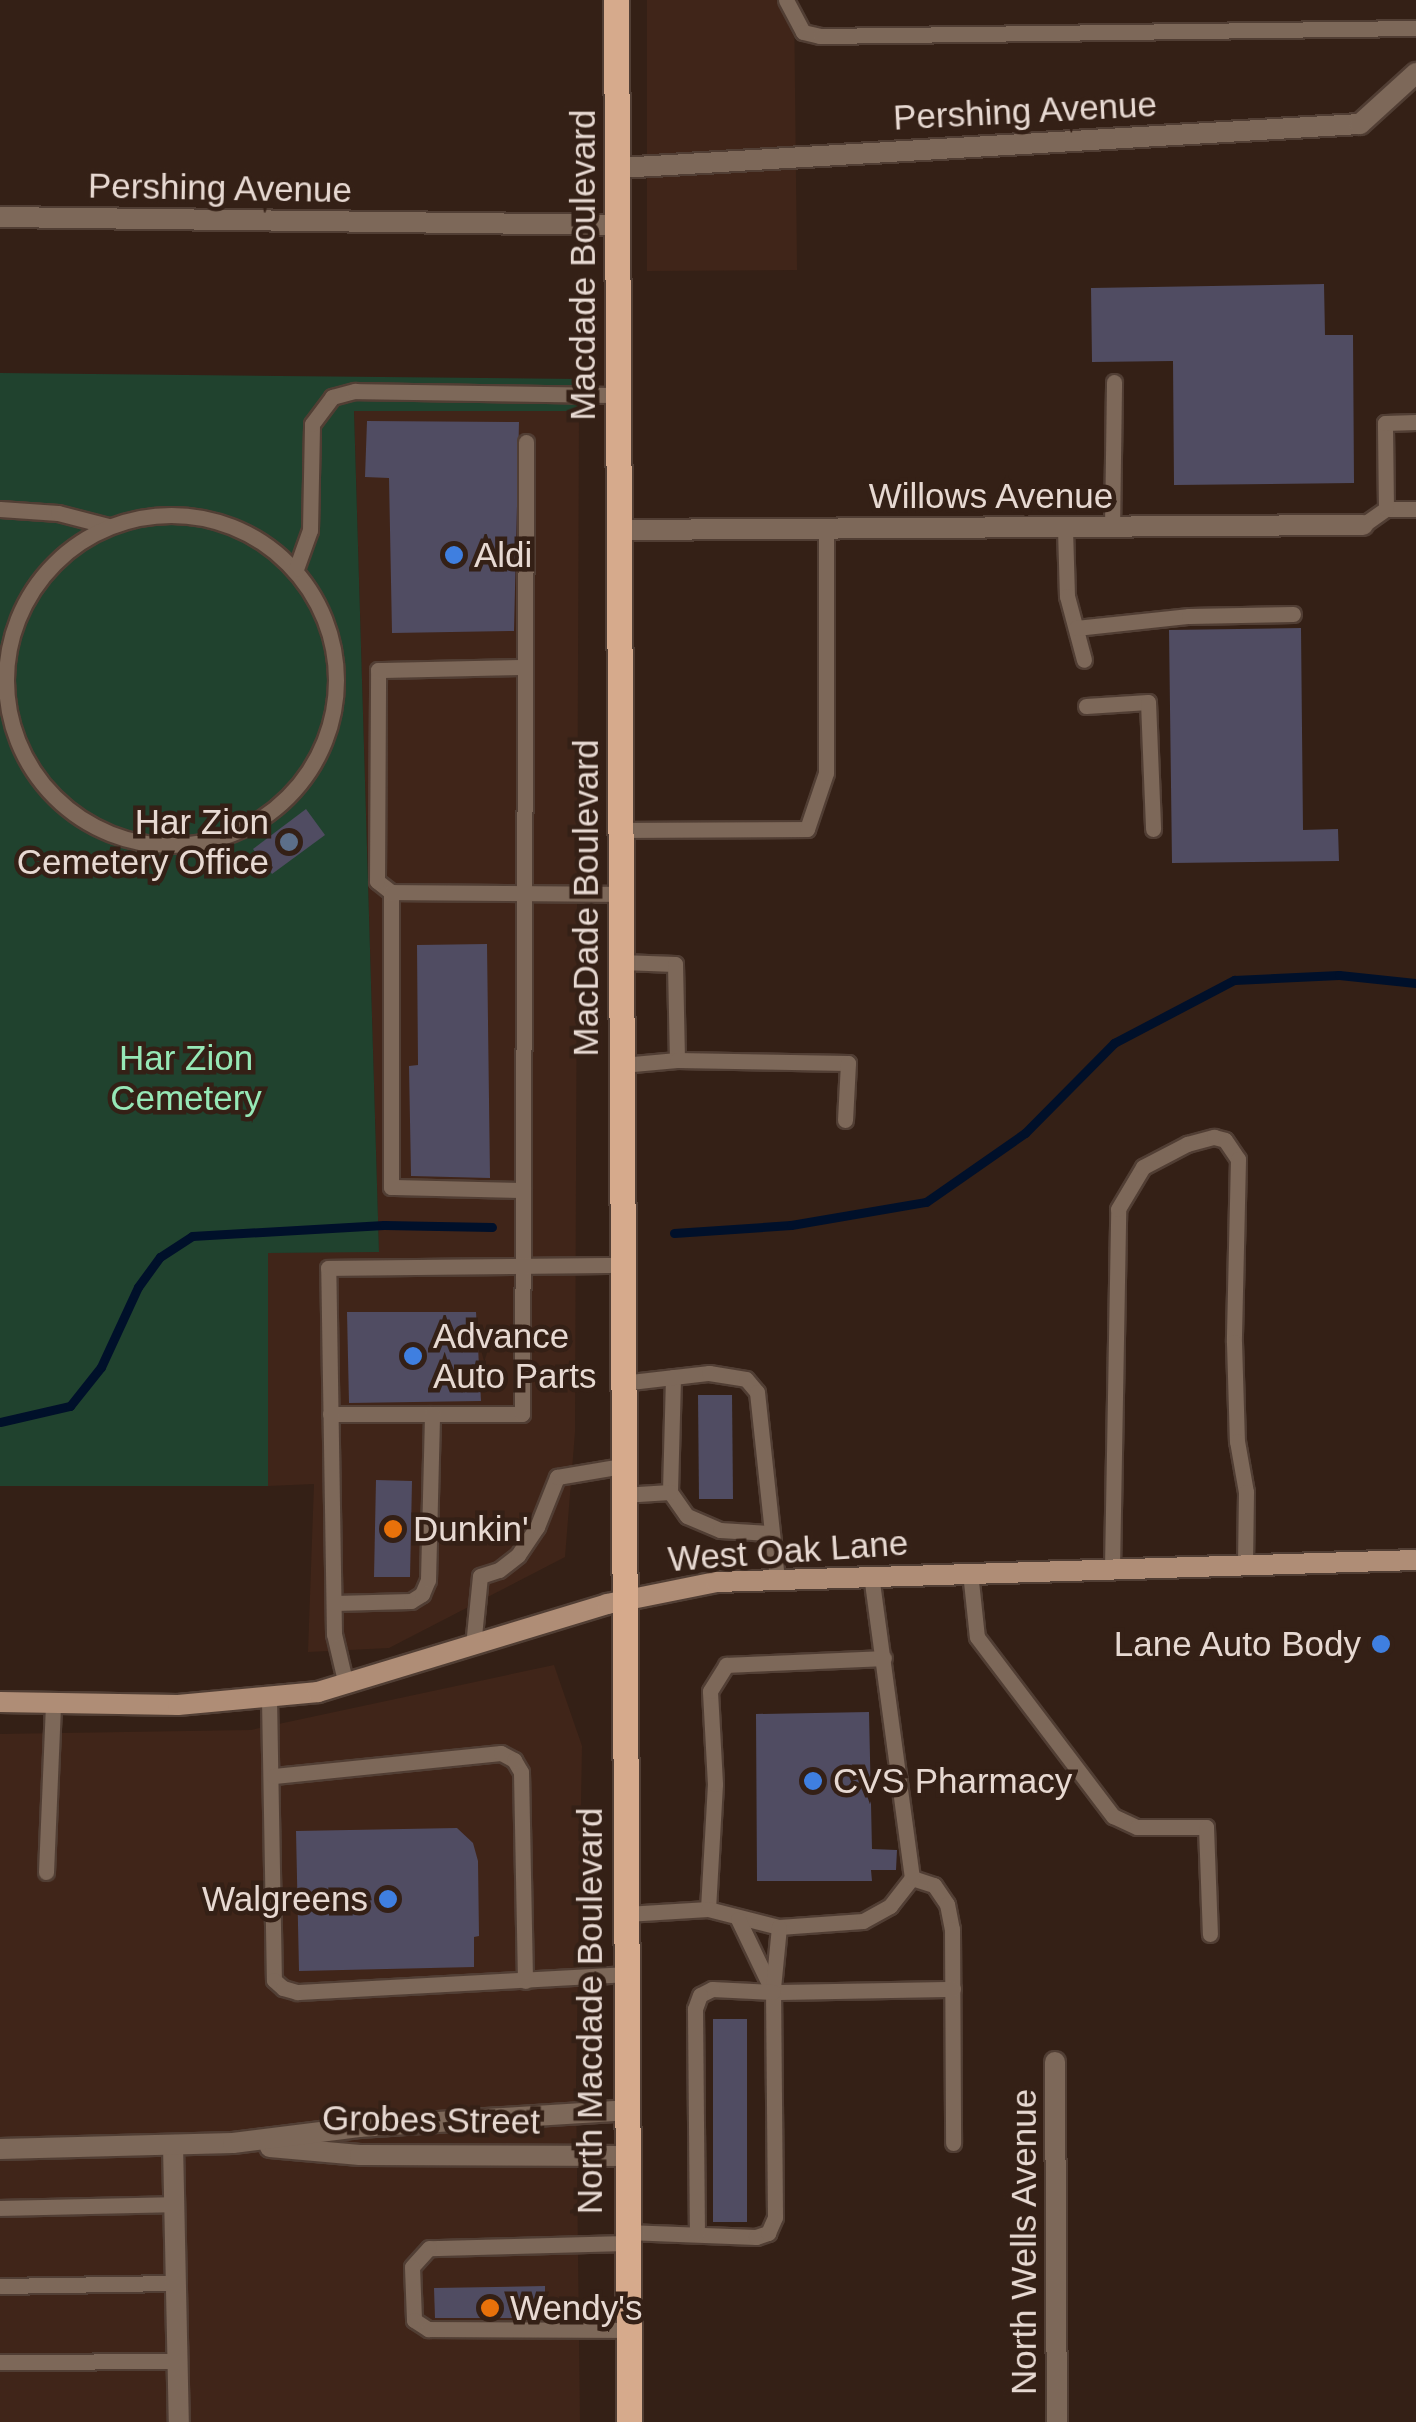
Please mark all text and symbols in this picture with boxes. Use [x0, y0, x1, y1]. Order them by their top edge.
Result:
street label: Pershing Avenue [891, 83, 1159, 139]
street label: Macdade Boulevard [562, 109, 604, 421]
street label: Pershing Avenue [87, 165, 353, 211]
street label: Willows Avenue [868, 475, 1114, 517]
place label: Aldi [474, 534, 532, 576]
marker: Aldi [443, 544, 465, 566]
street label: MacDade Boulevard [565, 739, 607, 1057]
place label: Har Zion Cemetery Office [17, 801, 269, 883]
marker: Har Zion Cemetery Office [278, 831, 300, 853]
park label: Har Zion Cemetery [110, 1037, 262, 1119]
place label: Advance Auto Parts [433, 1315, 596, 1397]
marker: Advance Auto Parts [402, 1345, 424, 1367]
place label: Dunkin' [413, 1508, 529, 1550]
marker: Dunkin' [382, 1518, 404, 1540]
street label: West Oak Lane [667, 1522, 909, 1580]
place label: Lane Auto Body [1112, 1623, 1361, 1665]
marker: Lane Auto Body [1370, 1633, 1392, 1655]
place label: CVS Pharmacy [833, 1760, 1072, 1802]
marker: CVS Pharmacy [802, 1770, 824, 1792]
street label: North Macdade Boulevard [569, 1808, 611, 2214]
place label: Walgreens [202, 1878, 368, 1920]
marker: Walgreens [377, 1888, 399, 1910]
street label: North Wells Avenue [1003, 2088, 1045, 2396]
street label: Grobes Street [322, 2097, 540, 2143]
place label: Wendy's [510, 2287, 642, 2329]
marker: Wendy's [479, 2297, 501, 2319]

